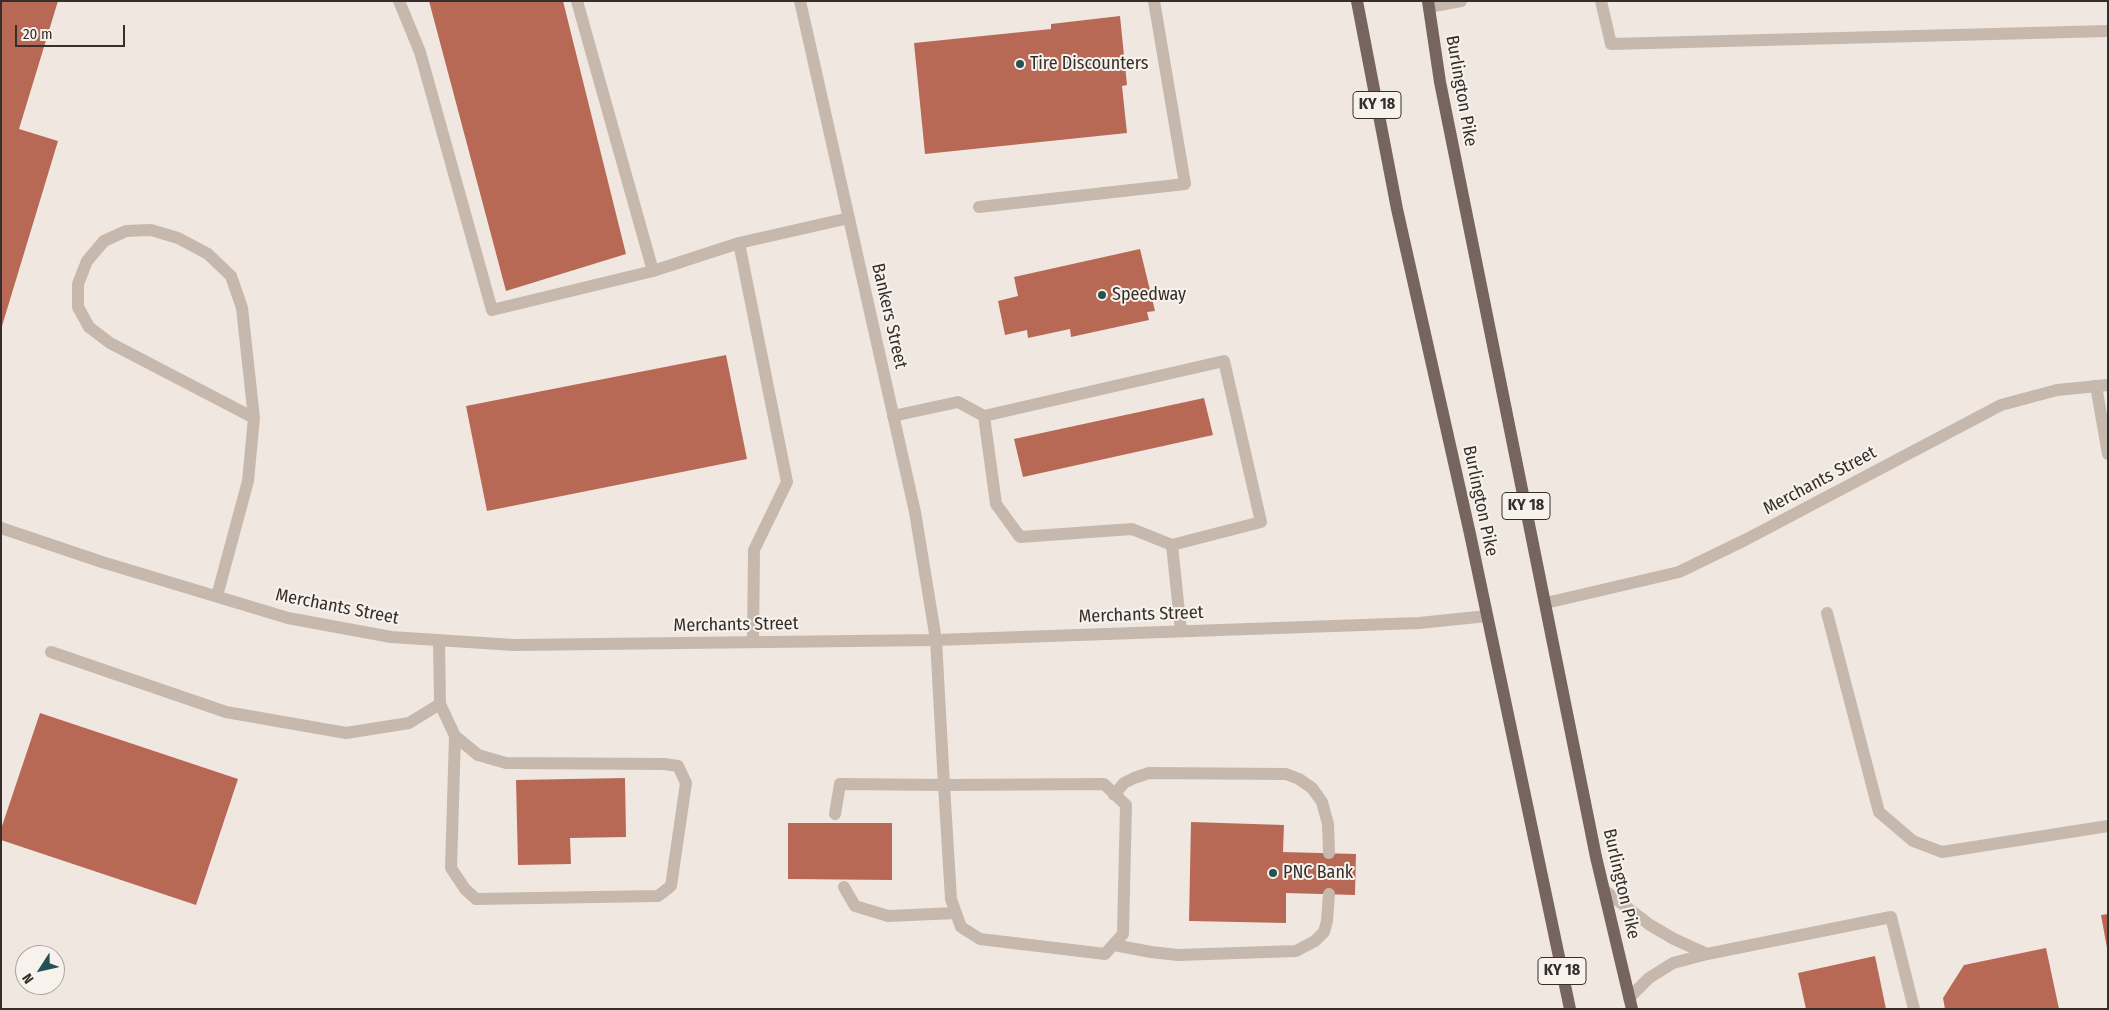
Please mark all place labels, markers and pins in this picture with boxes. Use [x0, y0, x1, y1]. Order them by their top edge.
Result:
place label: Tire Discounters [1030, 53, 1148, 75]
marker: Tire Discounters [1014, 58, 1026, 70]
place label: Speedway [1112, 284, 1186, 306]
marker: Speedway [1096, 289, 1108, 301]
place label: PNC Bank [1283, 862, 1353, 884]
marker: PNC Bank [1267, 867, 1279, 879]

